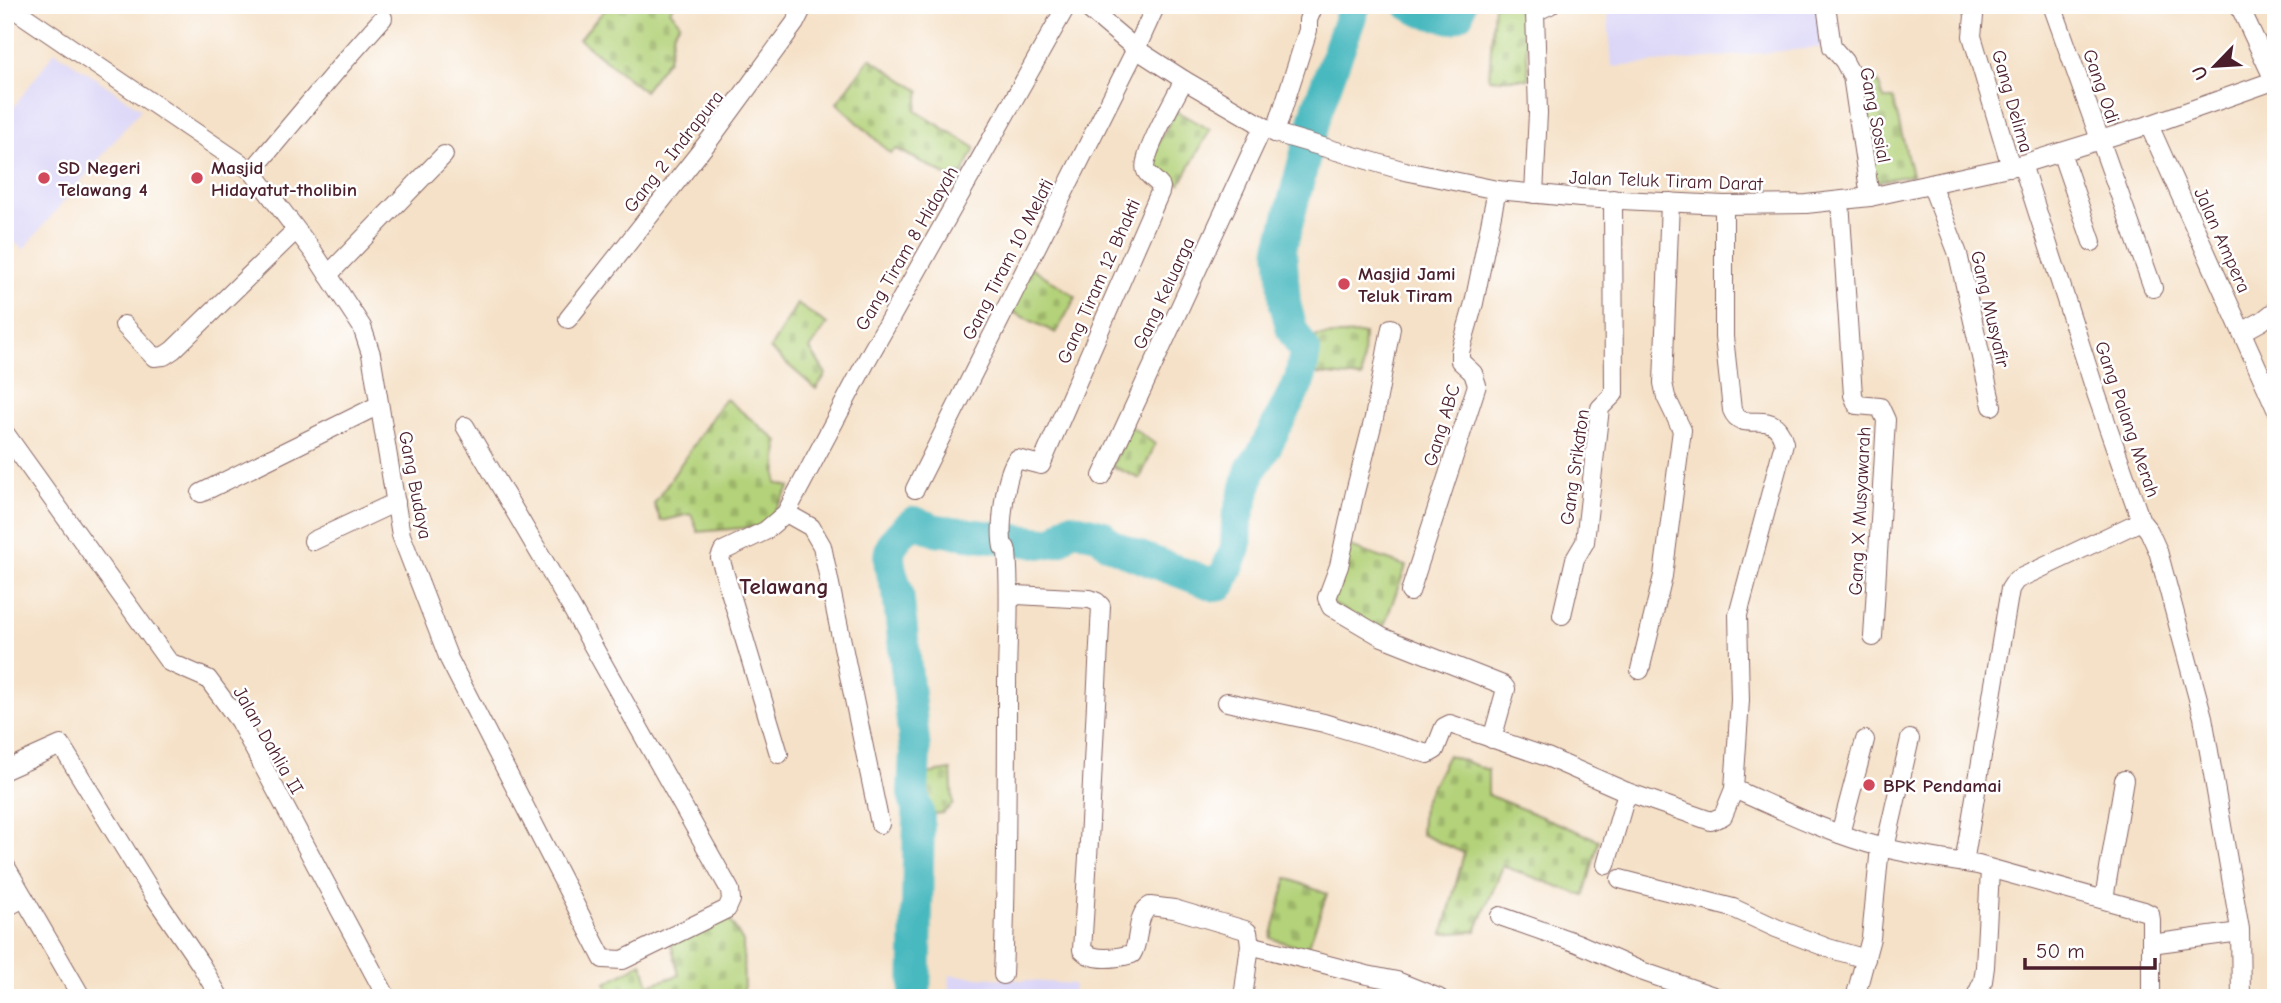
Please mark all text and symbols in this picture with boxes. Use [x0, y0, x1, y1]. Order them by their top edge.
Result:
north arrow [2180, 32, 2250, 102]
street label: Gang Odi [2078, 46, 2124, 126]
street label: Gang Delima [1987, 47, 2037, 155]
text: U [2188, 62, 2213, 83]
street label: Gang Sosial [1855, 66, 1895, 165]
street label: Gang 2 Indrapura [619, 86, 728, 217]
place label: SD Negeri Telawang 4 [58, 157, 148, 201]
place label: Masjid Hidayatut-tholibin [211, 157, 357, 201]
street label: Gang Tiram 8 Hidayah [851, 163, 963, 334]
street label: Jalan Teluk Tiram Darat [1569, 167, 1764, 195]
marker: SD Negeri Telawang 4 [36, 170, 52, 186]
marker: Masjid Hidayatut-tholibin [189, 170, 205, 186]
street label: Gang Tiram 10 Melati [958, 175, 1058, 344]
street label: Jalan Ampera [2189, 184, 2255, 296]
street label: Gang Tiram 12 Bhakti [1053, 196, 1145, 367]
street label: Gang Keluarga [1128, 234, 1199, 353]
street label: Gang Musyafir [1966, 249, 2014, 370]
place label: Masjid Jami Teluk Tiram [1358, 263, 1456, 307]
marker: Masjid Jami Teluk Tiram [1336, 276, 1352, 292]
street label: Gang Palang Merah [2090, 338, 2164, 500]
street label: Gang ABC [1419, 381, 1465, 469]
street label: Gang Srikaton [1556, 408, 1594, 526]
street label: Gang X Musyawarah [1845, 426, 1875, 596]
street label: Gang Budaya [394, 429, 436, 541]
district label: Telawang [739, 573, 829, 600]
street label: Jalan Dahlia II [228, 683, 308, 798]
place label: BPK Pendamai [1883, 775, 2002, 797]
marker: BPK Pendamai [1861, 777, 1877, 793]
scale bar [2025, 926, 2155, 970]
text: 50 m [2036, 939, 2085, 963]

